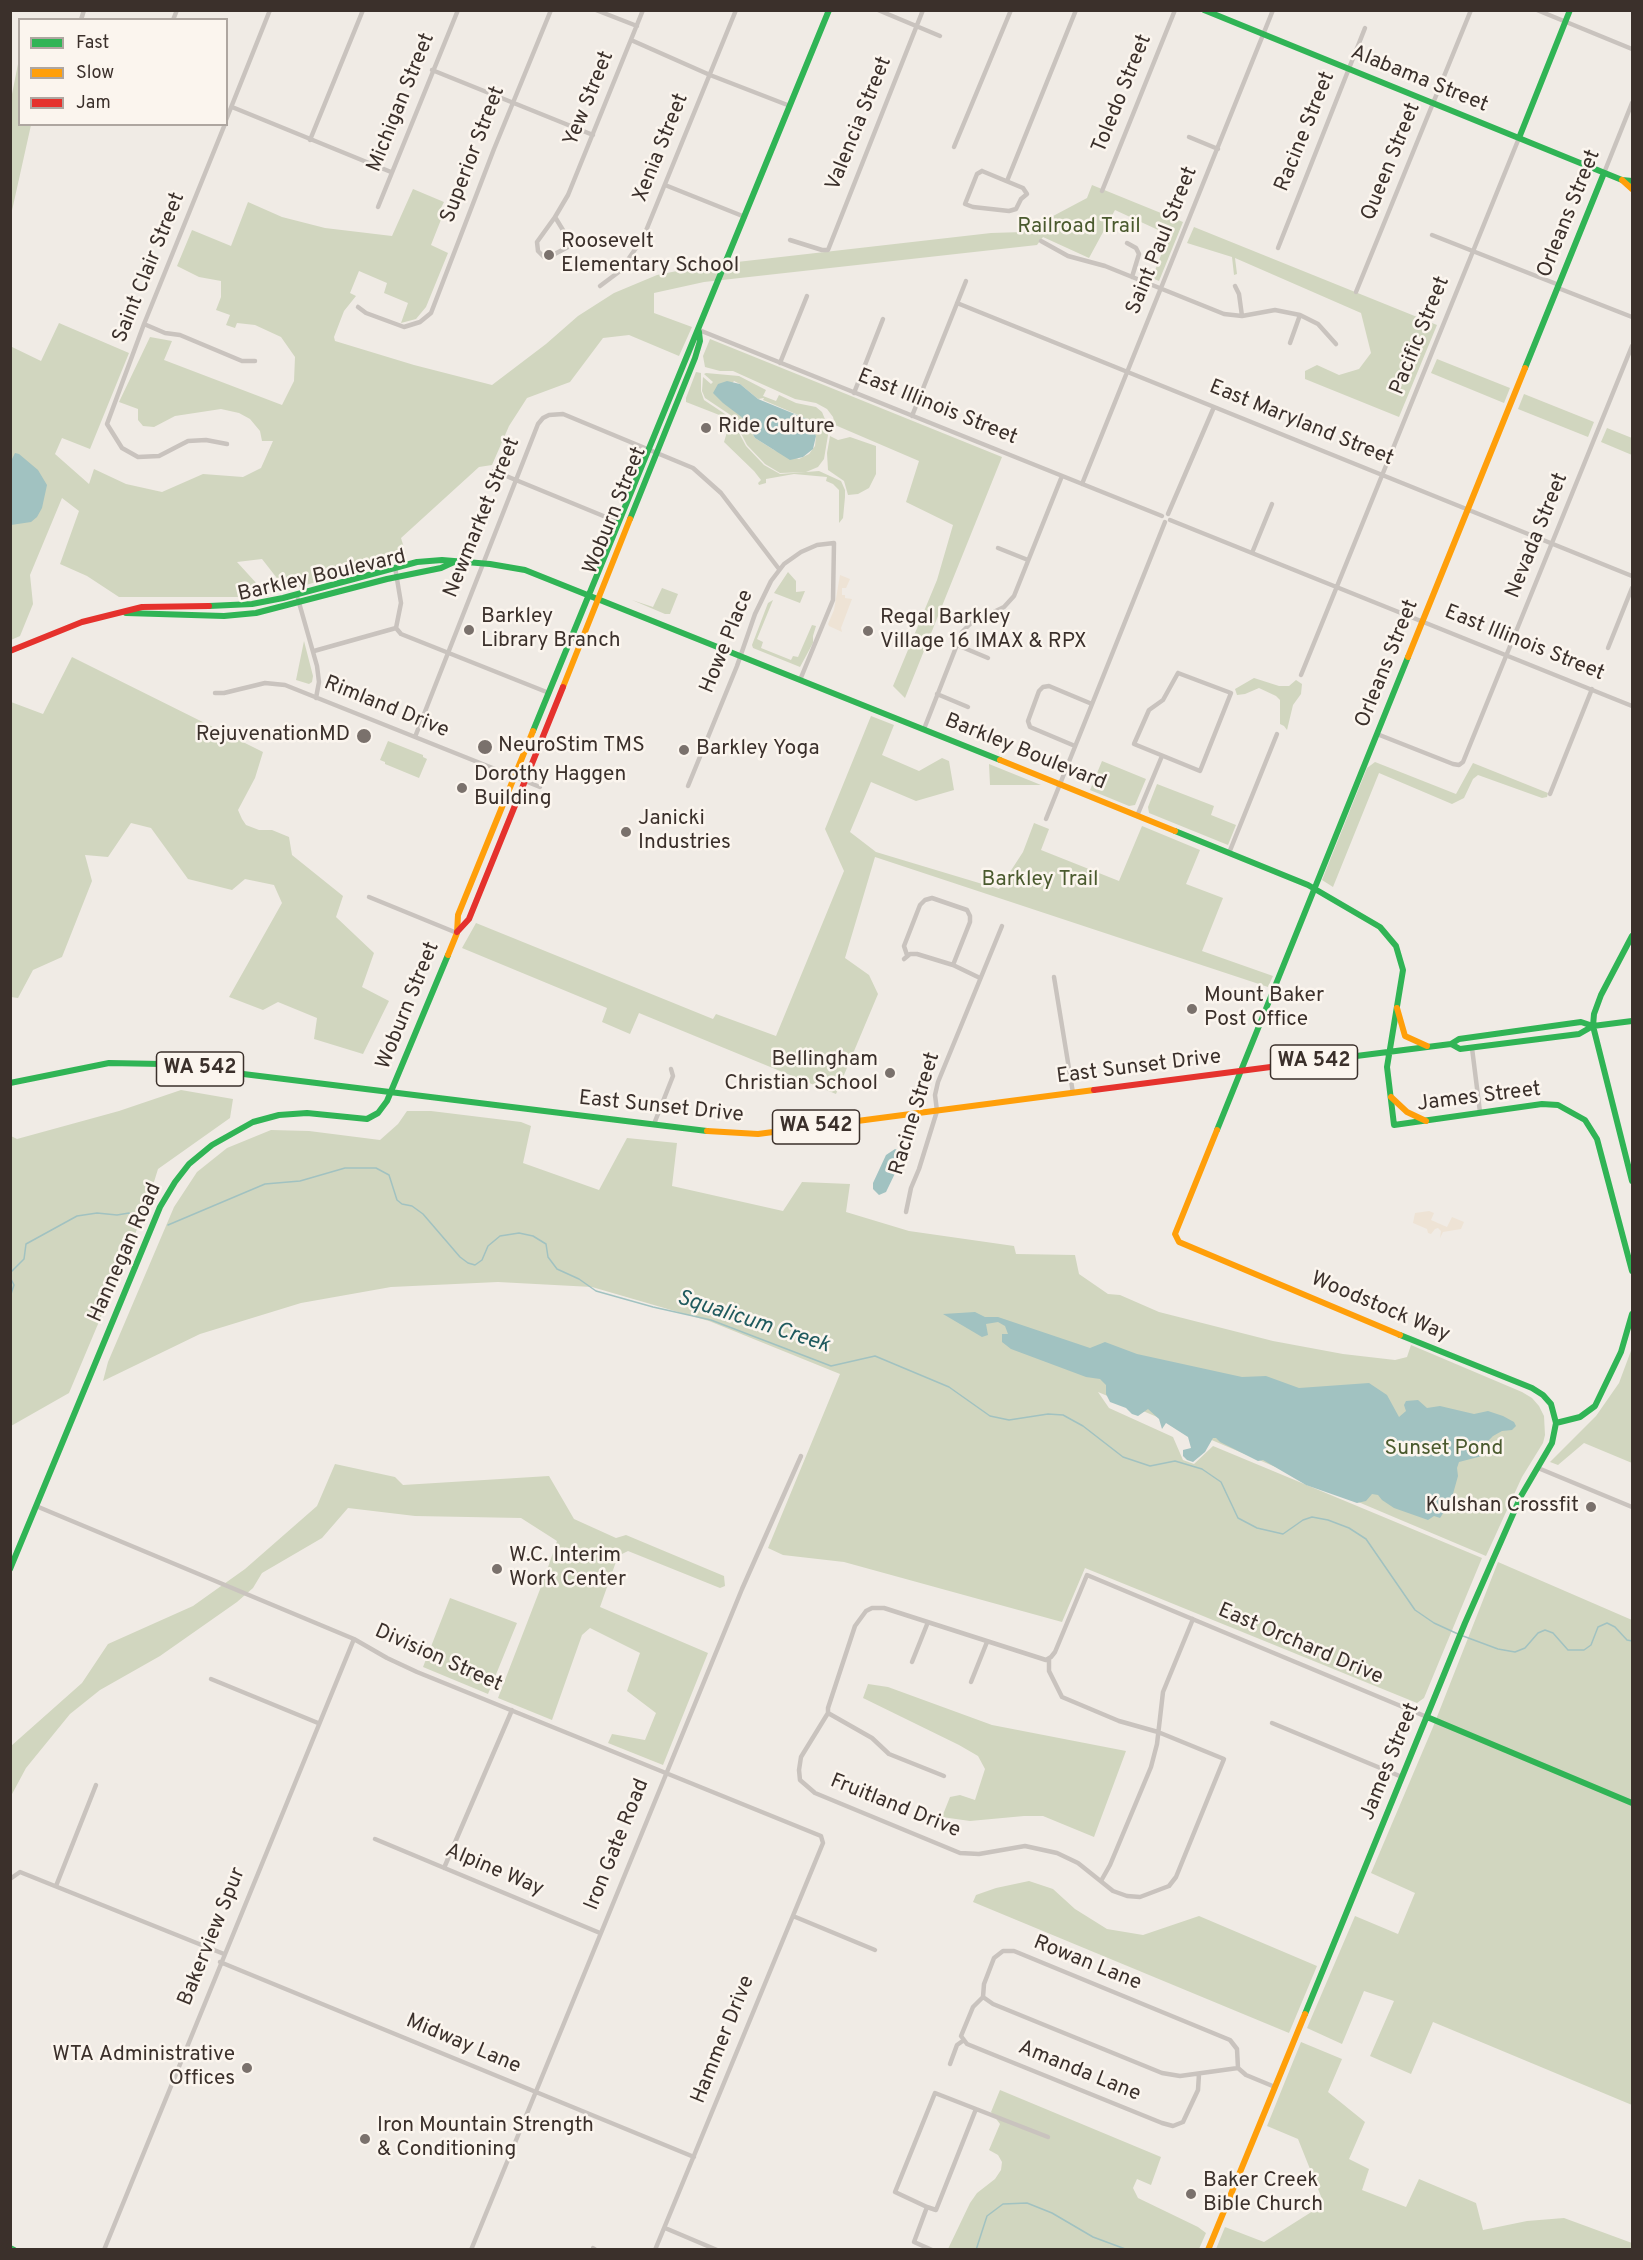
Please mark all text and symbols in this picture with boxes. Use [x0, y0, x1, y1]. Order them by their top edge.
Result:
legend [18, 18, 228, 126]
street label: Michigan Street [363, 30, 441, 176]
street label: Toledo Street [1088, 31, 1158, 157]
text: Fast [76, 32, 109, 55]
street label: Alabama Street [1347, 41, 1491, 119]
street label: Yew Street [560, 48, 620, 150]
street label: Valencia Street [822, 53, 898, 195]
text: Slow [76, 62, 114, 85]
street label: Racine Street [1271, 68, 1341, 196]
street label: Superior Street [436, 83, 512, 227]
street label: Xenia Street [629, 90, 695, 206]
text: Jam [76, 92, 111, 115]
street label: Queen Street [1357, 99, 1427, 225]
street label: Orleans Street [1533, 146, 1607, 282]
street label: Saint Paul Street [1122, 163, 1204, 319]
street label: Saint Clair Street [108, 189, 192, 347]
park label: Railroad Trail [1017, 215, 1141, 241]
place label: Roosevelt Elementary School [561, 230, 739, 280]
marker: Roosevelt Elementary School [542, 248, 556, 262]
street label: Pacific Street [1386, 273, 1456, 399]
street label: East Illinois Street [853, 364, 1021, 452]
street label: East Maryland Street [1205, 375, 1397, 473]
place label: Ride Culture [718, 415, 835, 441]
marker: Ride Culture [699, 421, 713, 435]
street label: Newmarket Street [439, 434, 527, 602]
street label: Woburn Street [579, 444, 653, 578]
street label: Nevada Street [1501, 470, 1575, 602]
street label: Barkley Boulevard [235, 545, 409, 609]
street label: Howe Place [696, 587, 760, 697]
street label: Orleans Street [1351, 596, 1425, 732]
street label: East Illinois Street [1440, 600, 1608, 688]
place label: Barkley Library Branch [481, 605, 621, 655]
place label: Regal Barkley Village 16 IMAX & RPX [880, 606, 1087, 656]
marker: Barkley Library Branch [462, 623, 476, 637]
marker: Regal Barkley Village 16 IMAX & RPX [861, 624, 875, 638]
street label: Rimland Drive [320, 671, 452, 745]
street label: Barkley Boulevard [941, 709, 1109, 797]
place label: RejuvenationMD [196, 723, 350, 749]
marker: RejuvenationMD [355, 727, 373, 745]
place label: NeuroStim TMS [498, 734, 645, 760]
place label: Barkley Yoga [696, 737, 819, 763]
marker: NeuroStim TMS [476, 738, 494, 756]
marker: Barkley Yoga [677, 743, 691, 757]
place label: Dorothy Haggen Building [474, 763, 626, 813]
marker: Dorothy Haggen Building [455, 781, 469, 795]
place label: Janicki Industries [638, 807, 731, 857]
marker: Janicki Industries [619, 825, 633, 839]
park label: Barkley Trail [982, 868, 1098, 894]
street label: Woburn Street [372, 939, 446, 1073]
place label: Mount Baker Post Office [1204, 984, 1324, 1034]
marker: Mount Baker Post Office [1185, 1002, 1199, 1016]
street label: East Sunset Drive [1055, 1045, 1223, 1091]
road number: WA 542 [1270, 1045, 1358, 1079]
place label: Bellingham Christian School [724, 1048, 878, 1098]
street label: Racine Street [885, 1050, 947, 1178]
road number: WA 542 [156, 1052, 244, 1086]
marker: Bellingham Christian School [883, 1066, 897, 1080]
street label: James Street [1416, 1078, 1542, 1118]
street label: East Sunset Drive [577, 1087, 745, 1129]
road number: WA 542 [772, 1110, 860, 1144]
street label: Hannegan Road [84, 1179, 168, 1327]
street label: Woodstock Way [1307, 1267, 1453, 1349]
water label: Squalicum Creek [673, 1286, 833, 1360]
park label: Sunset Pond [1385, 1437, 1503, 1463]
place label: Kulshan Crossfit [1426, 1494, 1579, 1520]
marker: Kulshan Crossfit [1584, 1500, 1598, 1514]
place label: W.C. Interim Work Center [509, 1544, 626, 1594]
marker: W.C. Interim Work Center [490, 1562, 504, 1576]
street label: East Orchard Drive [1214, 1599, 1386, 1691]
street label: Division Street [370, 1620, 506, 1698]
street label: James Street [1356, 1700, 1426, 1824]
street label: Fruitland Drive [826, 1769, 964, 1845]
street label: Iron Gate Road [580, 1776, 656, 1914]
street label: Alpine Way [441, 1839, 547, 1903]
street label: Bakerview Spur [174, 1864, 252, 2010]
street label: Rowan Lane [1029, 1931, 1145, 1997]
street label: Hammer Drive [687, 1972, 761, 2108]
street label: Midway Lane [402, 2009, 524, 2081]
street label: Amanda Lane [1014, 2036, 1144, 2108]
place label: WTA Administrative Offices [52, 2043, 235, 2093]
marker: WTA Administrative Offices [240, 2061, 254, 2075]
place label: Iron Mountain Strength & Conditioning [377, 2114, 594, 2164]
marker: Iron Mountain Strength & Conditioning [358, 2132, 372, 2146]
place label: Baker Creek Bible Church [1203, 2169, 1323, 2219]
marker: Baker Creek Bible Church [1184, 2187, 1198, 2201]

